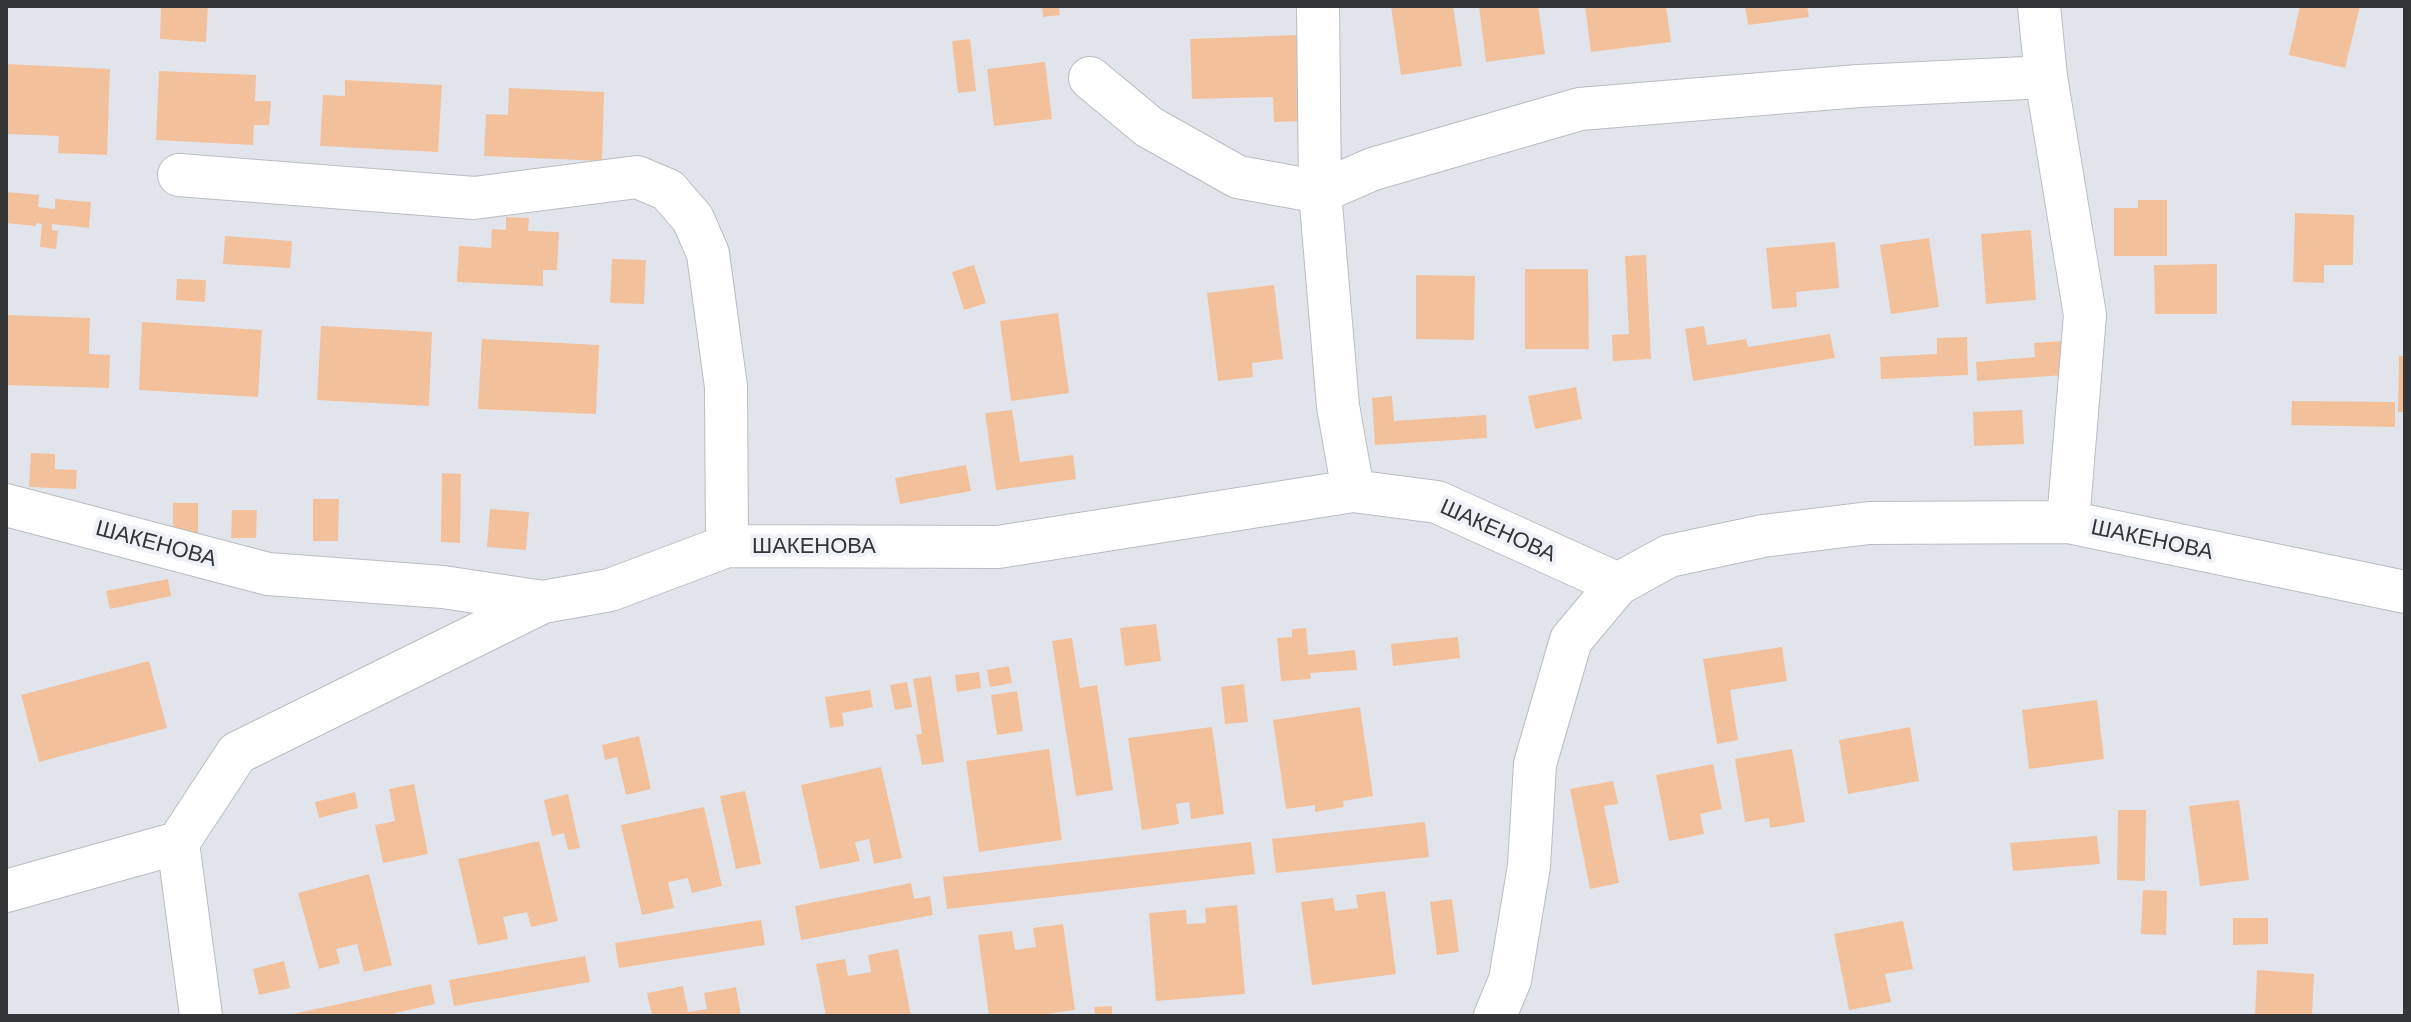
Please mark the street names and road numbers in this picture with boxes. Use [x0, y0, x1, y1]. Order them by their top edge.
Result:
street label: ШАКЕНОВА [1436, 494, 1560, 568]
street label: ШАКЕНОВА [2089, 514, 2215, 566]
street label: ШАКЕНОВА [93, 515, 219, 573]
street label: ШАКЕНОВА [752, 534, 876, 560]

